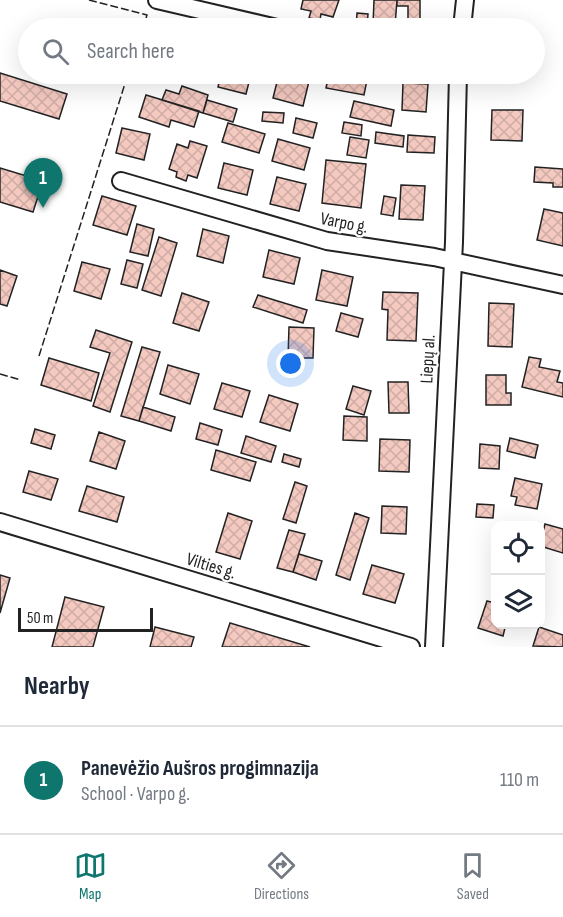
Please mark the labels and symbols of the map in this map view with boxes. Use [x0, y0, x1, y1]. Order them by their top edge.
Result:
pin: 1 [24, 158, 63, 208]
street label: Varpo g. [318, 208, 370, 238]
street label: Liepų al. [416, 334, 440, 384]
your location [276, 349, 305, 378]
street label: Vilties g. [184, 549, 238, 583]
scale bar [18, 605, 153, 632]

